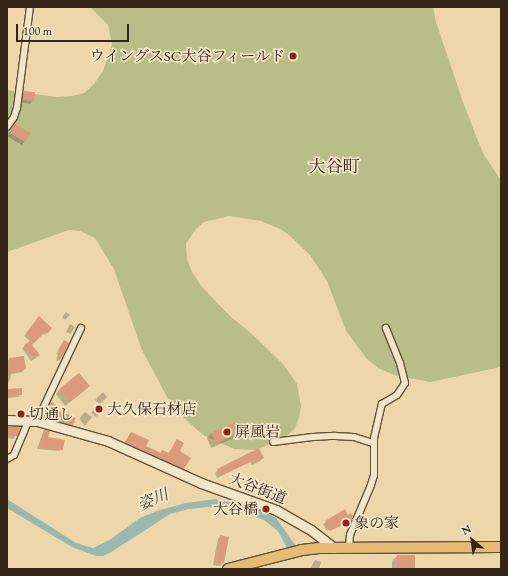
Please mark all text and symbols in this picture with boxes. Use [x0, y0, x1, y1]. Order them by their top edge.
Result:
scale bar [18, 16, 131, 42]
text: 100 m [23, 23, 52, 39]
place label: ウイングスSC大谷フィールド [87, 47, 285, 65]
marker: ウイングスSC大谷フィールド [288, 51, 298, 61]
district label: 大谷町 [309, 157, 359, 177]
place label: 大久保石材店 [107, 400, 197, 418]
marker: 大久保石材店 [94, 404, 104, 414]
place label: 切通し [29, 405, 74, 423]
marker: 切通し [16, 409, 26, 419]
place label: 屏風岩 [235, 423, 280, 441]
marker: 屏風岩 [222, 427, 232, 437]
street label: 大谷街道 [227, 469, 289, 507]
water label: 姿川 [135, 485, 171, 515]
place label: 大谷橋 [213, 500, 258, 518]
marker: 大谷橋 [261, 504, 271, 514]
place label: 象の家 [354, 514, 399, 532]
marker: 象の家 [341, 518, 351, 528]
north arrow [452, 520, 492, 560]
text: N [459, 521, 473, 538]

